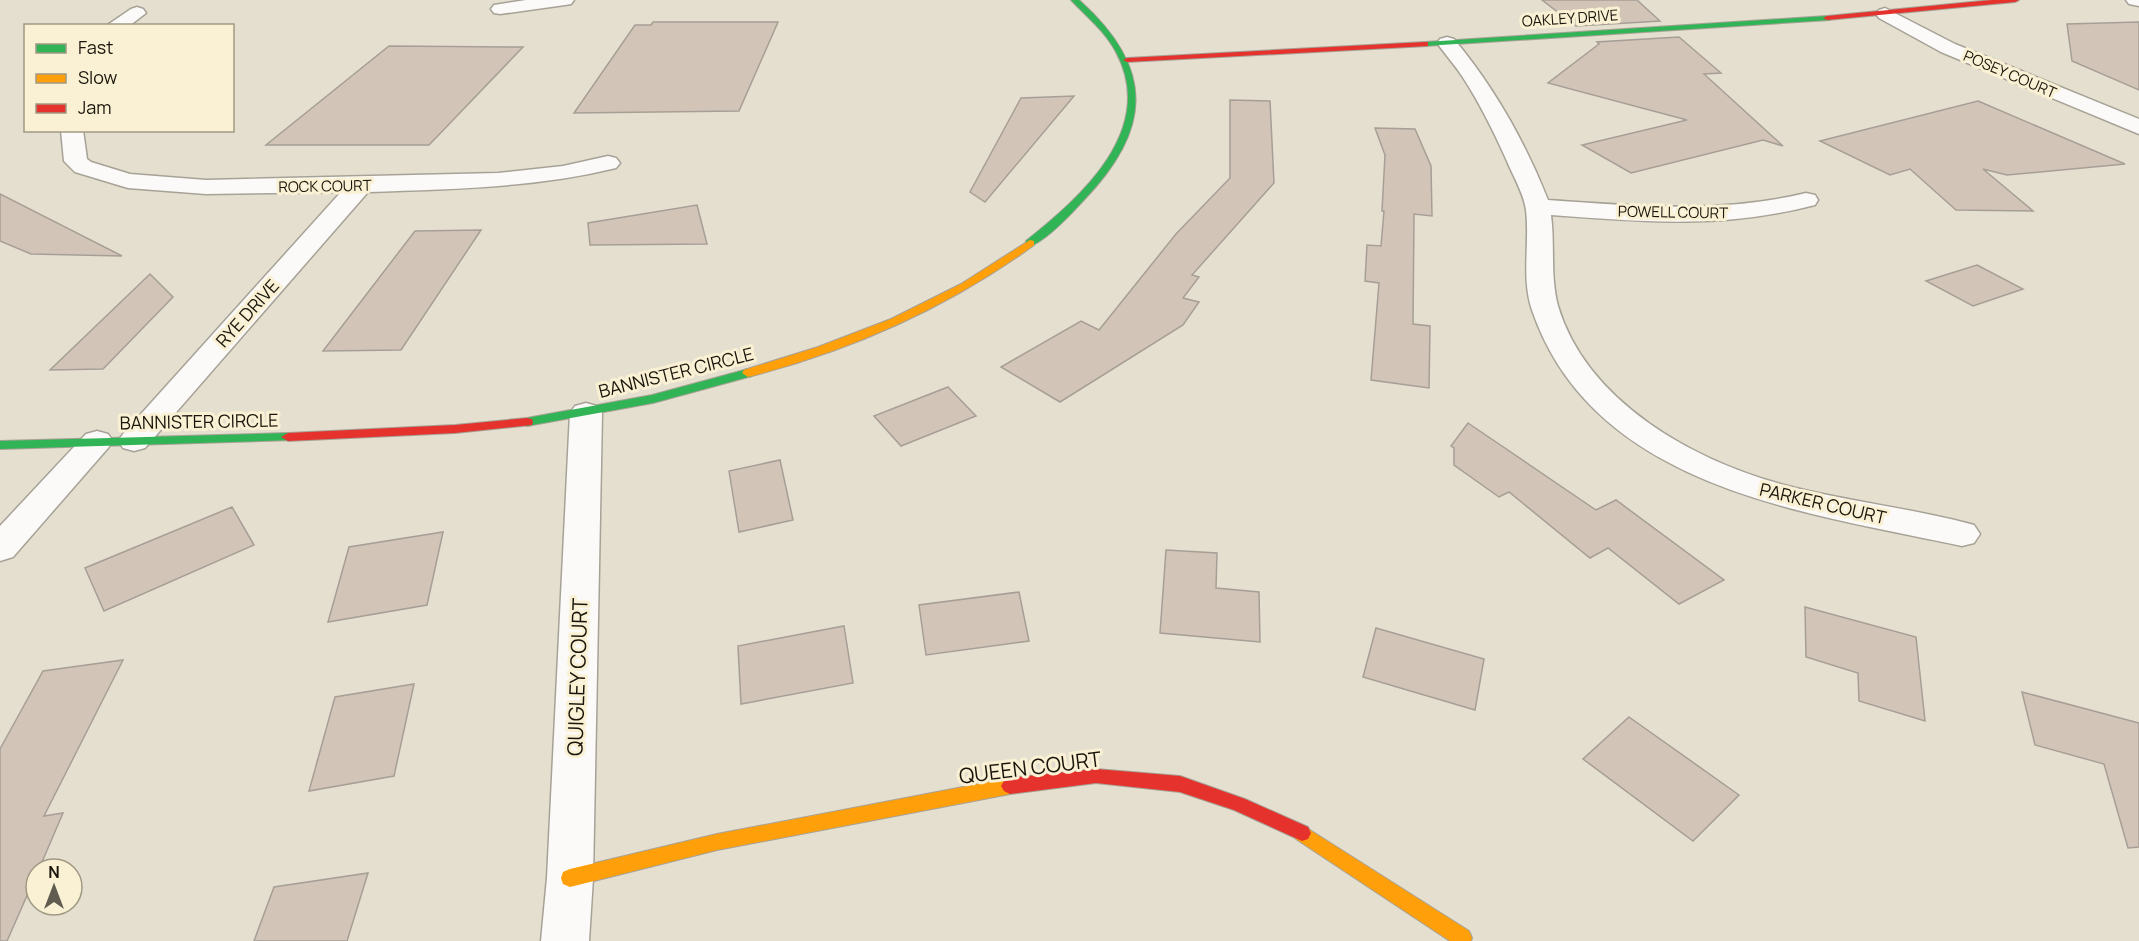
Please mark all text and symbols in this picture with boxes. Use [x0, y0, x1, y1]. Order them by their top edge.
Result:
street label: OAKLEY DRIVE [1521, 4, 1619, 32]
legend [24, 24, 234, 132]
text: Fast [78, 35, 113, 59]
street label: POSEY COURT [1960, 45, 2060, 103]
text: Slow [78, 65, 118, 89]
text: Jam [78, 95, 112, 119]
street label: ROCK COURT [278, 175, 372, 197]
street label: POWELL COURT [1618, 201, 1728, 223]
street label: RYE DRIVE [210, 274, 284, 352]
street label: BANNISTER CIRCLE [596, 341, 756, 403]
street label: BANNISTER CIRCLE [119, 408, 279, 434]
street label: PARKER COURT [1757, 477, 1889, 529]
street label: QUIGLEY COURT [560, 597, 594, 756]
street label: QUEEN COURT [957, 744, 1103, 790]
north arrow [24, 857, 84, 917]
text: N [48, 861, 60, 883]

